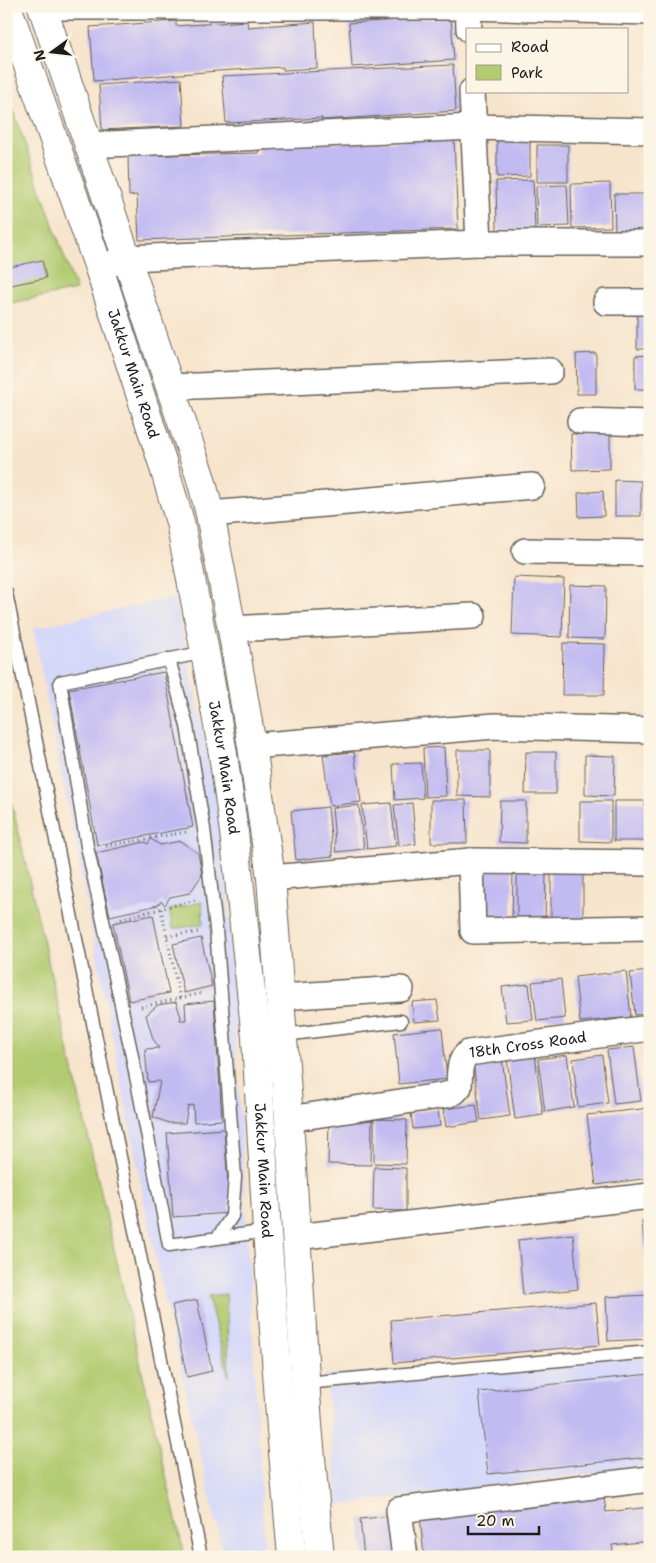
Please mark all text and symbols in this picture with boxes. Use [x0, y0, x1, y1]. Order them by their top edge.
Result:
north arrow [28, 28, 78, 78]
legend [466, 28, 628, 92]
text: Road [511, 37, 549, 57]
text: N [29, 48, 50, 63]
text: Park [511, 63, 543, 83]
street label: Jakkur Main Road [103, 306, 164, 442]
street label: Jakkur Main Road [204, 699, 244, 836]
street label: 18th Cross Road [468, 1027, 588, 1063]
street label: Jakkur Main Road [250, 1103, 278, 1239]
scale bar [468, 1503, 540, 1535]
text: 20 m [476, 1511, 515, 1531]

